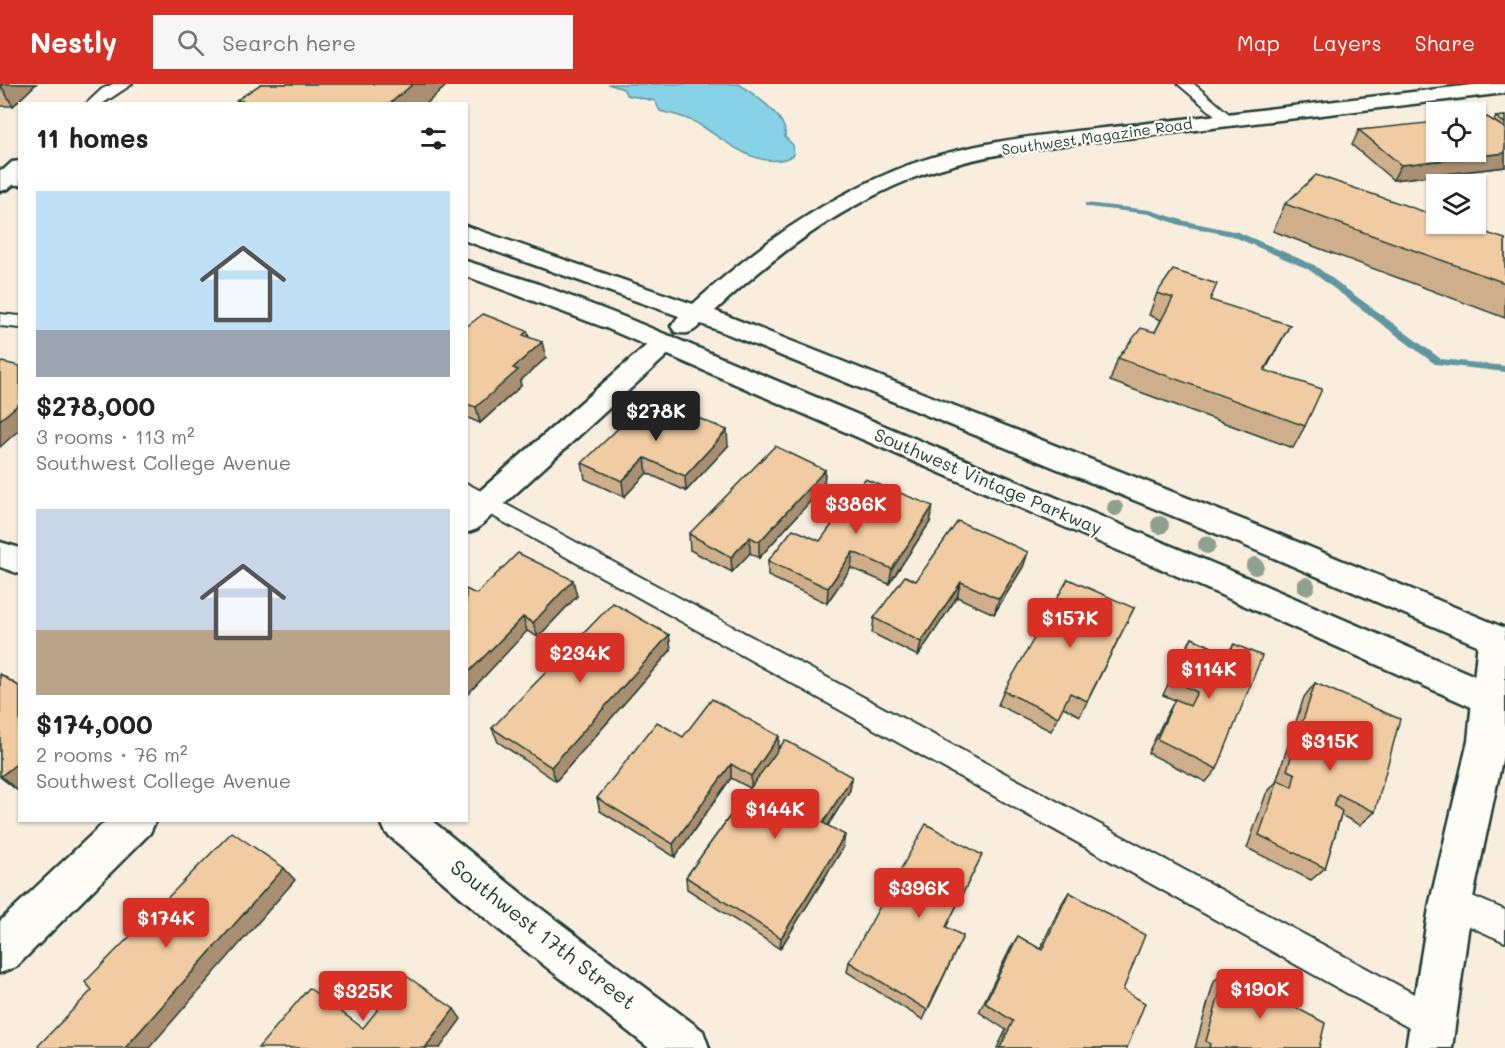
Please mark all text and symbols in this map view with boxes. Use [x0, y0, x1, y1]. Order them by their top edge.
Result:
search box [153, 15, 573, 69]
text: Nestly [30, 24, 117, 60]
icon: search [174, 26, 207, 59]
text: Search here [222, 28, 356, 57]
text: Map [1237, 29, 1280, 56]
text: Layers [1313, 29, 1382, 56]
text: Share [1415, 29, 1475, 56]
map controls [1426, 102, 1486, 234]
button: locate [1426, 102, 1486, 162]
street label: Southwest Magazine Road [1000, 113, 1193, 159]
text: 11 homes [36, 121, 149, 155]
icon: filters [417, 122, 450, 155]
button: layers [1426, 174, 1486, 234]
icon: home [189, 230, 297, 338]
text: $278,000 [36, 389, 155, 423]
pin: $278K [614, 391, 698, 442]
text: $278K [626, 397, 686, 423]
street label: Southwest Vintage Parkway [871, 422, 1106, 540]
text: 3 rooms · 113 m² [36, 423, 195, 449]
text: Southwest College Avenue [36, 449, 291, 475]
pin: $386K [814, 484, 898, 535]
text: $386K [825, 490, 887, 516]
icon: home [189, 548, 297, 656]
pin: $157K [1028, 598, 1112, 649]
text: $157K [1041, 604, 1099, 630]
pin: $234K [538, 633, 622, 684]
text: $234K [549, 639, 611, 665]
pin: $114K [1167, 649, 1251, 700]
text: $114K [1181, 655, 1237, 681]
text: $174,000 [36, 707, 153, 741]
pin: $315K [1288, 721, 1372, 772]
text: $315K [1301, 727, 1359, 753]
text: 2 rooms · 76 m² [36, 741, 188, 767]
text: Southwest College Avenue [36, 767, 291, 793]
pin: $144K [733, 789, 817, 840]
text: $144K [745, 795, 805, 821]
street label: Southwest 17th Street [446, 853, 642, 1015]
pin: $396K [877, 868, 961, 919]
text: $396K [888, 874, 950, 900]
pin: $174K [124, 898, 208, 949]
text: $174K [137, 904, 195, 930]
pin: $190K [1218, 969, 1302, 1020]
pin: $325K [321, 971, 405, 1022]
text: $190K [1230, 975, 1290, 1001]
text: $325K [333, 977, 393, 1003]

